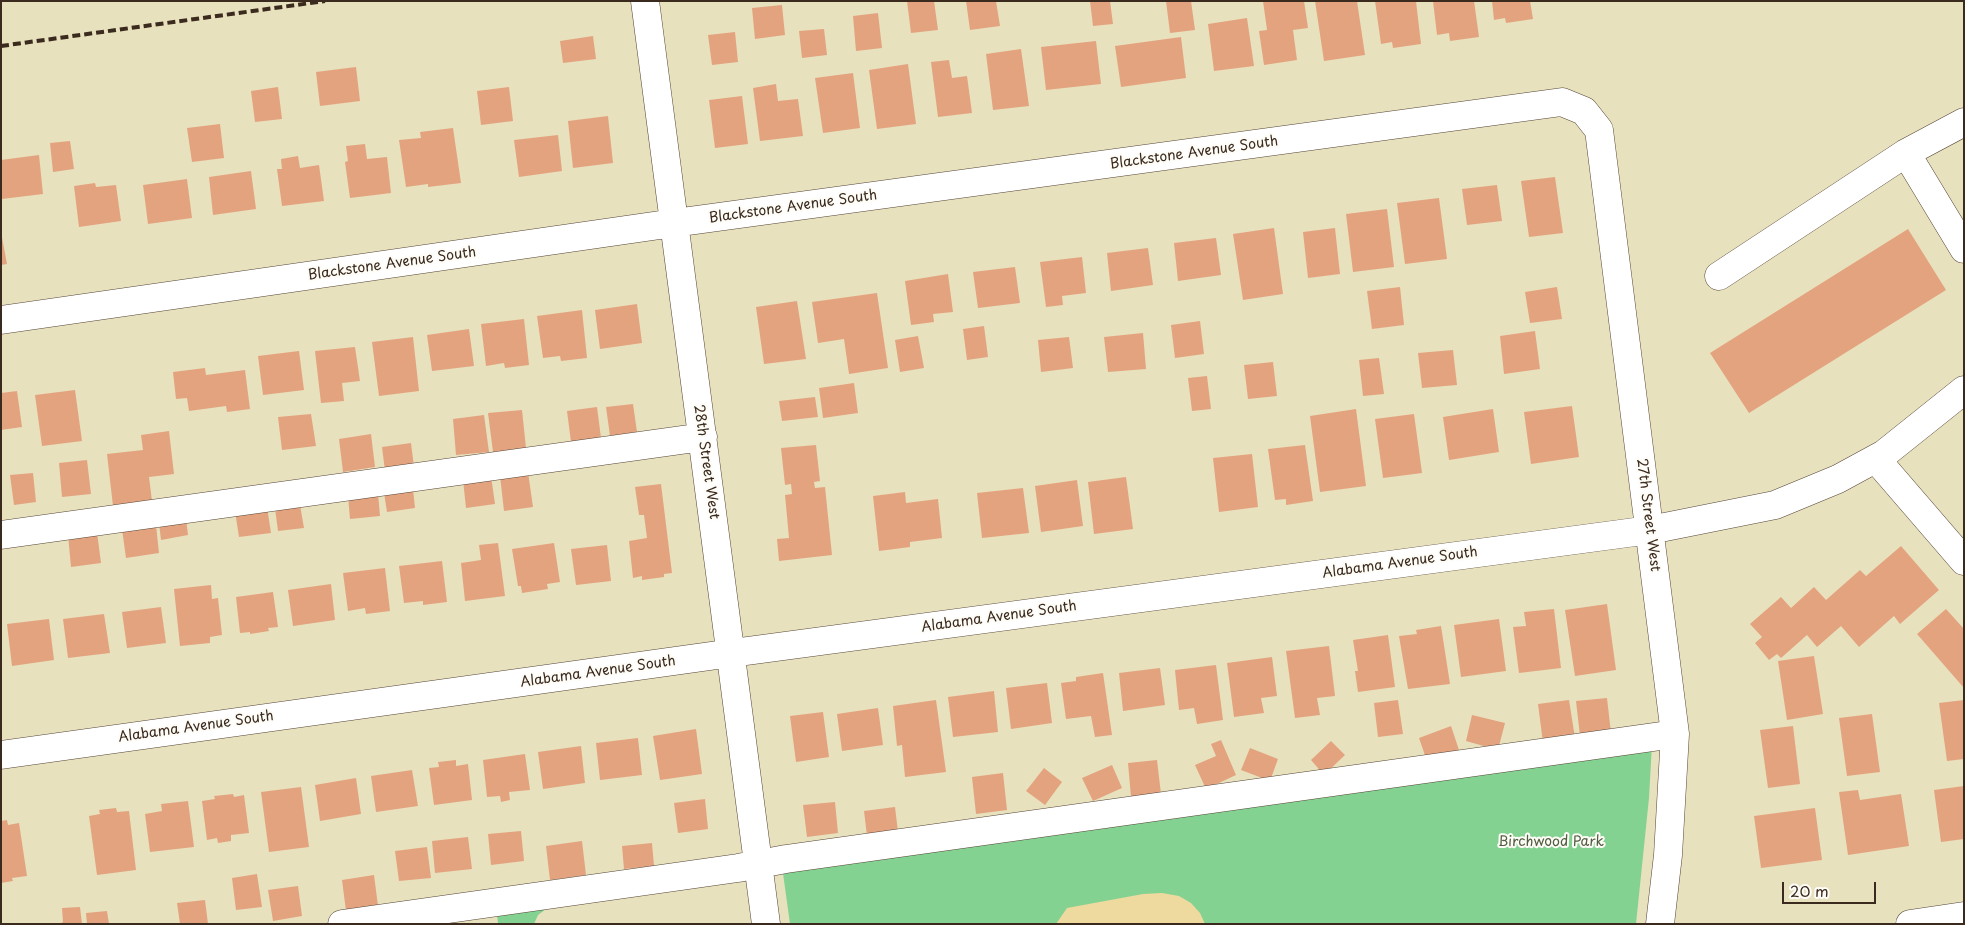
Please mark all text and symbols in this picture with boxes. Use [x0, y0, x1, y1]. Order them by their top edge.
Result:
street label: Blackstone Avenue South [1109, 133, 1279, 173]
street label: Blackstone Avenue South [708, 187, 878, 227]
street label: Blackstone Avenue South [307, 244, 477, 284]
street label: 28th Street West [690, 404, 722, 520]
street label: 27th Street West [1633, 457, 1663, 573]
street label: Alabama Avenue South [1321, 544, 1479, 582]
street label: Alabama Avenue South [920, 598, 1078, 636]
street label: Alabama Avenue South [519, 653, 677, 691]
street label: Alabama Avenue South [117, 708, 275, 746]
park label: Birchwood Park [1498, 834, 1604, 850]
scale bar [1785, 872, 1879, 904]
text: 20 m [1790, 879, 1829, 902]

